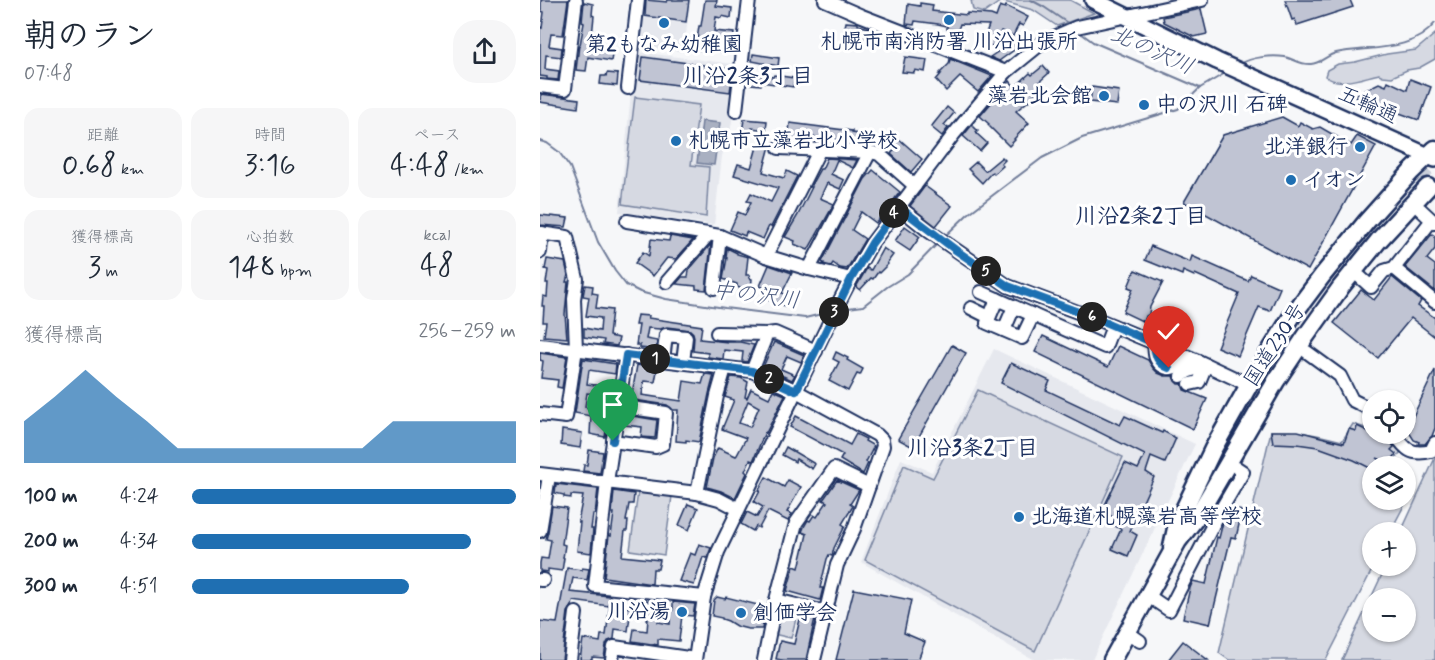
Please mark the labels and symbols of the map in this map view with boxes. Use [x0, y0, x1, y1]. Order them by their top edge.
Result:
marker: 札幌市南消防署 川沿出張所 [942, 13, 956, 27]
marker: 第2もなみ幼稚園 [657, 16, 671, 30]
water label: 北の沢川 [1106, 20, 1198, 82]
place label: 札幌市南消防署 川沿出張所 [820, 28, 1078, 56]
place label: 第2もなみ幼稚園 [585, 31, 743, 59]
district label: 川沿2条3丁目 [683, 63, 813, 91]
street label: 五輪通 [1334, 79, 1402, 131]
place label: 藻岩北会館 [987, 82, 1092, 110]
marker: 藻岩北会館 [1097, 89, 1111, 103]
place label: 中の沢川 石碑 [1156, 91, 1288, 119]
marker: 中の沢川 石碑 [1137, 98, 1151, 112]
place label: 札幌市立藻岩北小学校 [688, 127, 898, 155]
place label: 北洋銀行 [1264, 133, 1348, 161]
marker: 札幌市立藻岩北小学校 [669, 134, 683, 148]
marker: 北洋銀行 [1353, 140, 1367, 154]
place label: イオン [1303, 166, 1366, 194]
marker: イオン [1284, 173, 1298, 187]
pin: 4 [879, 198, 909, 228]
district label: 川沿2条2丁目 [1075, 203, 1207, 231]
pin: 5 [971, 256, 1001, 286]
water label: 中の沢川 [711, 277, 801, 315]
pin: 3 [819, 297, 849, 327]
street label: 国道230号 [1237, 298, 1313, 392]
pin: 6 [1077, 302, 1107, 332]
pin [1143, 306, 1194, 368]
pin: 1 [640, 344, 670, 374]
pin: 2 [754, 364, 784, 394]
pin [587, 379, 638, 441]
district label: 川沿3条2丁目 [908, 435, 1038, 463]
place label: 北海道札幌藻岩高等学校 [1031, 503, 1262, 531]
marker: 北海道札幌藻岩高等学校 [1012, 510, 1026, 524]
place label: 川沿湯 [607, 598, 670, 626]
place label: 創価学会 [753, 599, 837, 627]
marker: 川沿湯 [675, 605, 689, 619]
marker: 創価学会 [734, 606, 748, 620]

